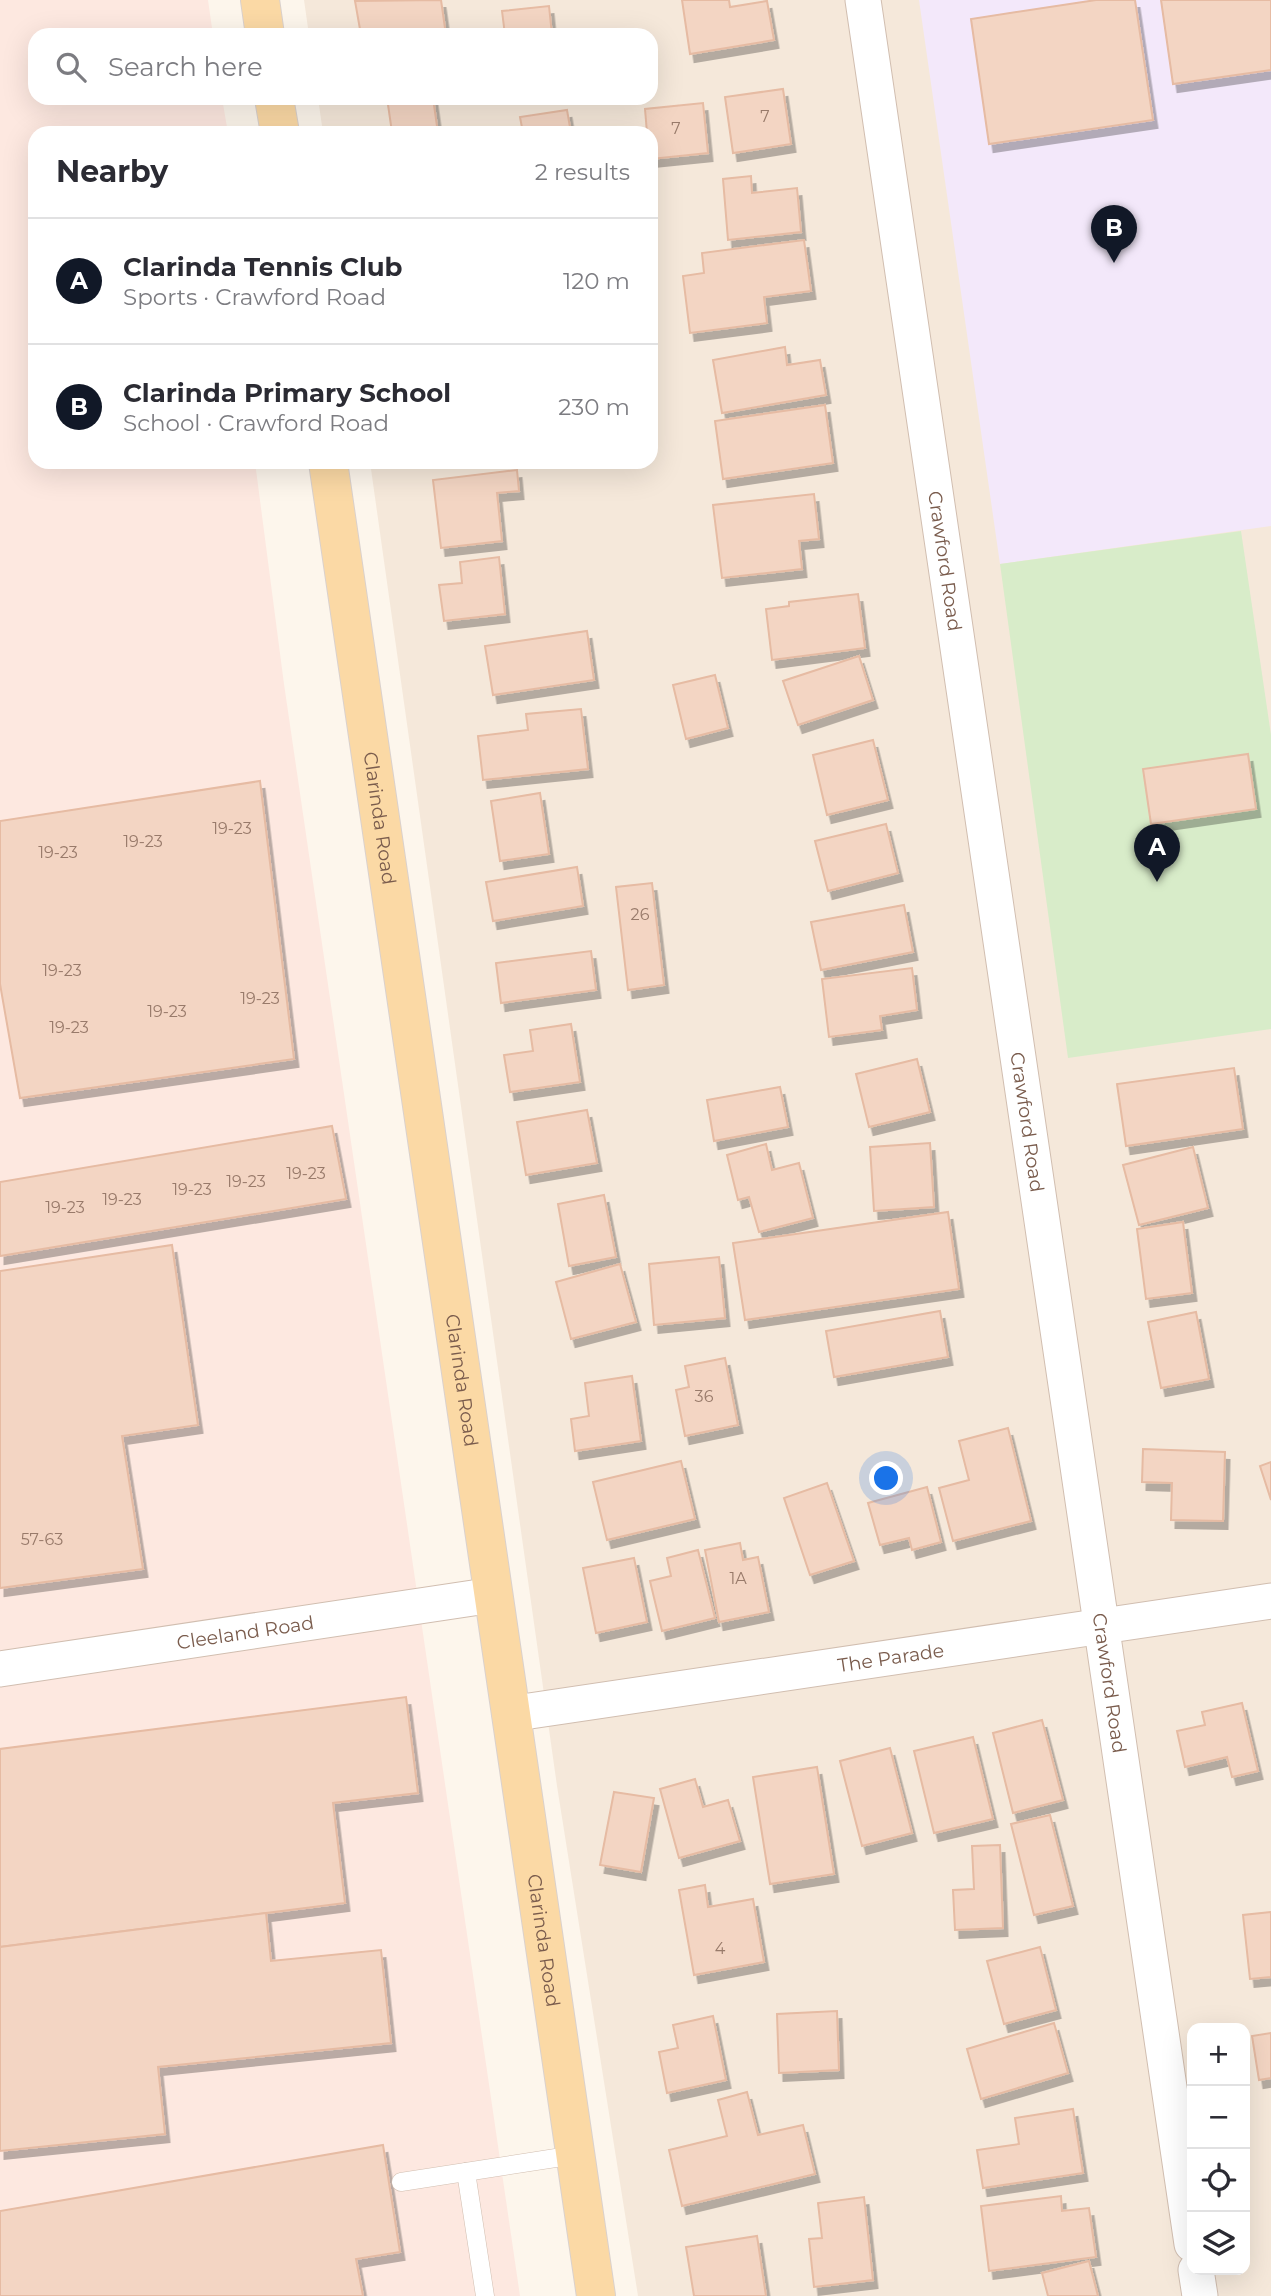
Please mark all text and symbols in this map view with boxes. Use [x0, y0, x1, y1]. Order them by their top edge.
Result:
search box [28, 28, 658, 105]
icon: search [52, 48, 90, 86]
text: Search here [108, 51, 263, 83]
house number: 7 [760, 107, 770, 126]
house number: 7 [671, 119, 681, 138]
text: Nearby [56, 153, 168, 190]
text: 2 results [535, 158, 630, 186]
pin: B [1091, 205, 1137, 263]
text: Clarinda Tennis Club [123, 251, 403, 283]
text: A [70, 267, 88, 295]
text: 120 m [563, 267, 630, 295]
text: Sports · Crawford Road [123, 283, 386, 311]
text: Clarinda Primary School [123, 377, 451, 409]
text: B [70, 393, 88, 421]
text: 230 m [558, 393, 630, 421]
text: School · Crawford Road [123, 409, 389, 437]
street label: Crawford Road [924, 489, 967, 633]
street label: Clarinda Road [359, 750, 401, 886]
house number: 19-23 [212, 819, 252, 838]
pin: A [1134, 824, 1180, 882]
house number: 19-23 [123, 832, 163, 851]
house number: 19-23 [38, 843, 78, 862]
house number: 26 [631, 905, 650, 924]
house number: 19-23 [42, 961, 82, 980]
house number: 19-23 [240, 989, 280, 1008]
house number: 19-23 [147, 1002, 187, 1021]
house number: 19-23 [49, 1018, 89, 1037]
street label: Crawford Road [1006, 1050, 1049, 1194]
house number: 19-23 [286, 1164, 326, 1183]
house number: 19-23 [226, 1172, 266, 1191]
house number: 19-23 [172, 1180, 212, 1199]
house number: 19-23 [102, 1190, 142, 1209]
house number: 19-23 [45, 1198, 85, 1217]
street label: Clarinda Road [441, 1312, 483, 1448]
house number: 36 [695, 1387, 714, 1406]
your location [869, 1461, 903, 1495]
house number: 57-63 [21, 1530, 63, 1549]
house number: 1A [729, 1569, 747, 1588]
street label: Cleeland Road [175, 1611, 315, 1654]
street label: Crawford Road [1088, 1611, 1131, 1755]
street label: The Parade [836, 1638, 946, 1677]
street label: Clarinda Road [523, 1872, 565, 2008]
house number: 4 [715, 1939, 726, 1958]
map controls [1187, 2023, 1250, 2275]
button: + [1187, 2023, 1250, 2086]
button: − [1187, 2086, 1250, 2149]
button: locate [1187, 2149, 1250, 2212]
button: layers [1187, 2212, 1250, 2275]

